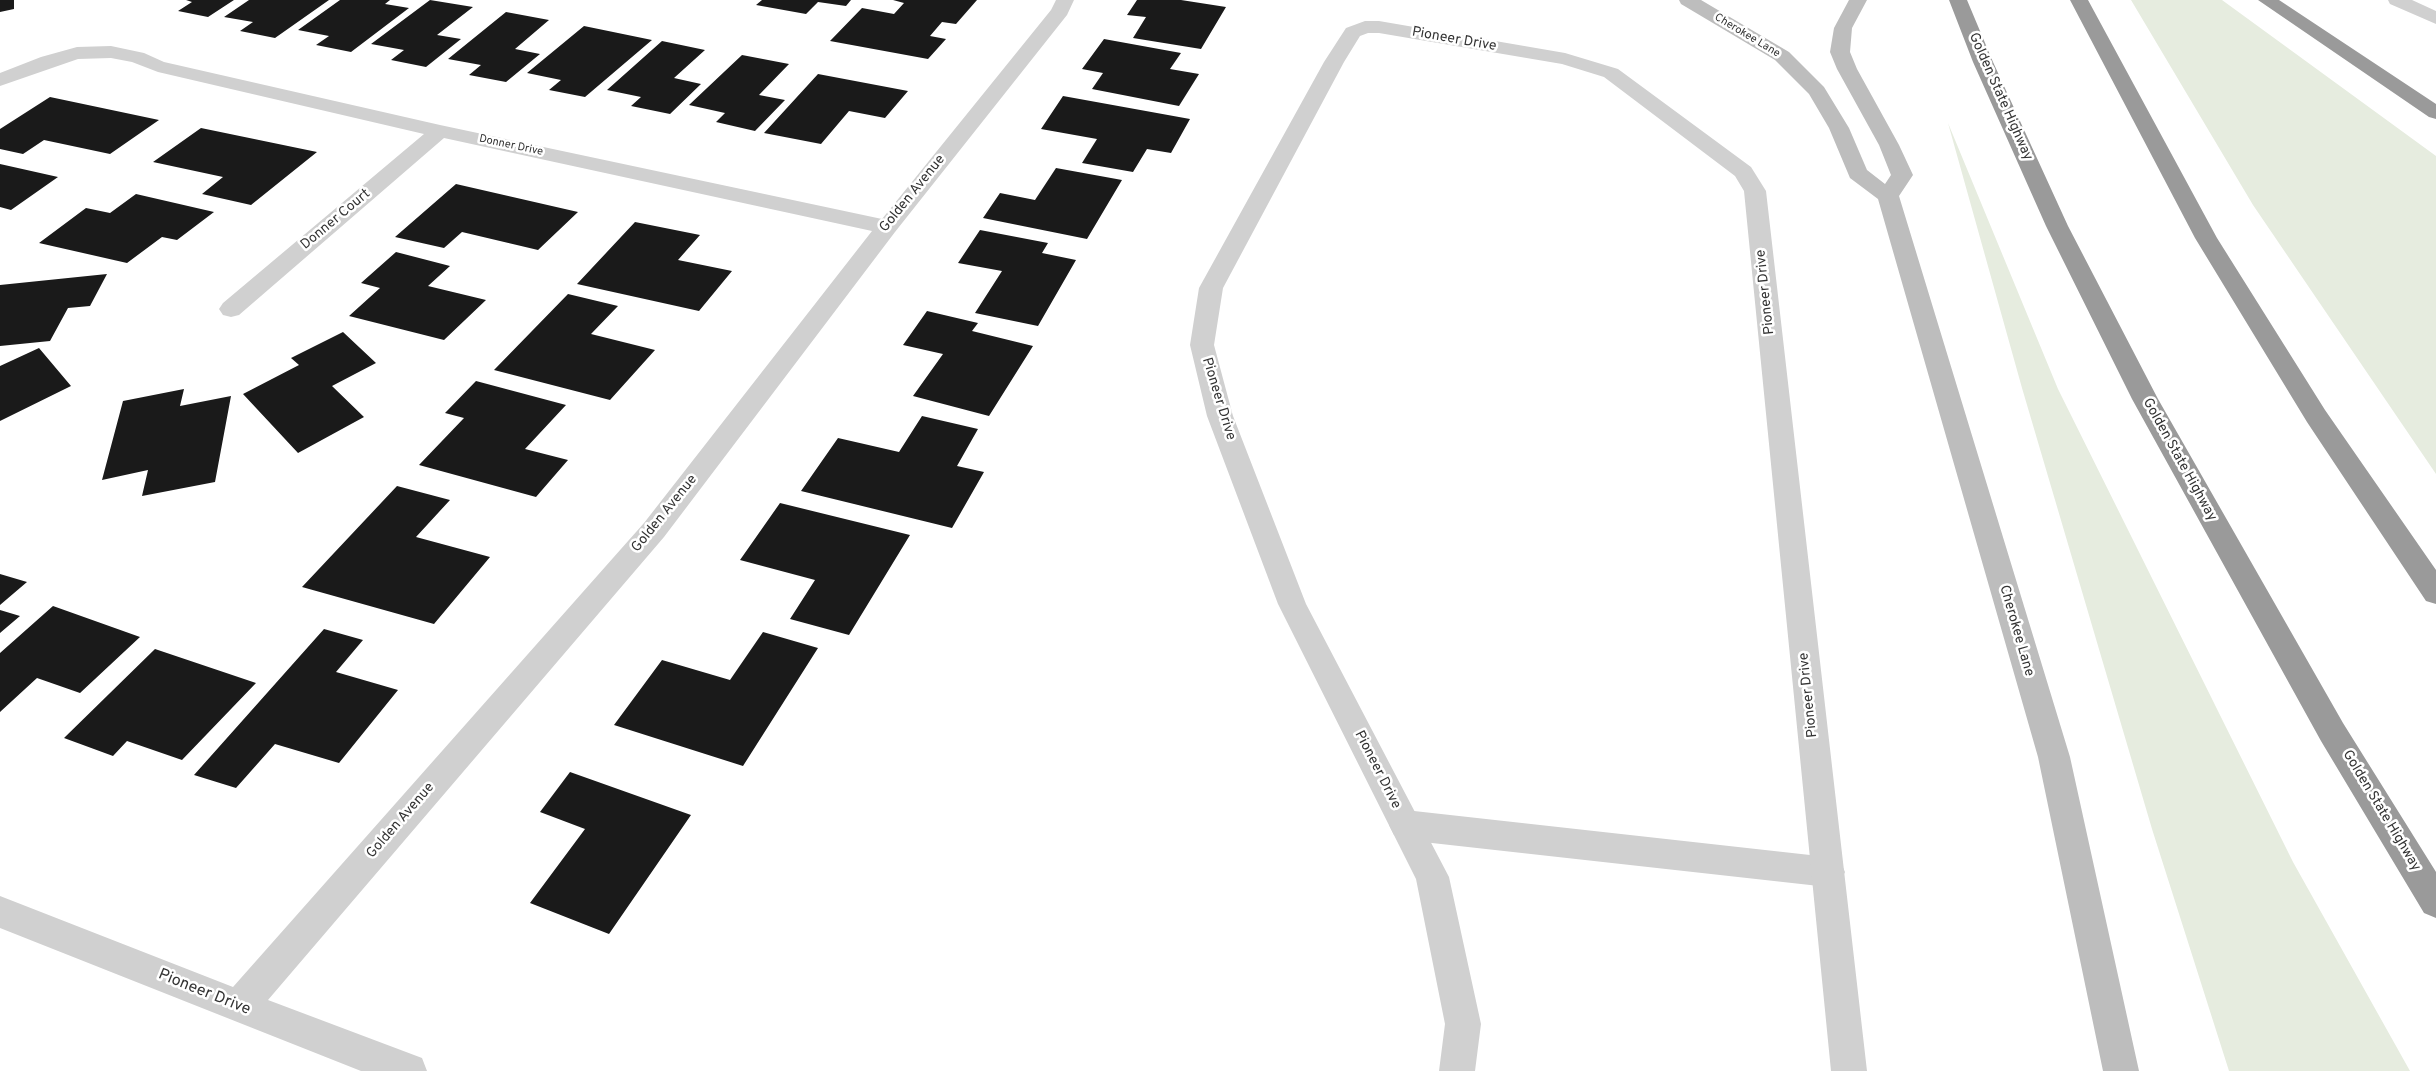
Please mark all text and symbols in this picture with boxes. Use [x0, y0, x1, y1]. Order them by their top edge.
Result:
street label: Cherokee Lane [1712, 11, 1782, 61]
street label: Pioneer Drive [1410, 24, 1498, 56]
street label: Golden State Highway [1964, 31, 2036, 163]
street label: Donner Drive [478, 133, 544, 159]
street label: Golden Avenue [877, 152, 949, 236]
street label: Donner Court [298, 186, 374, 254]
street label: Pioneer Drive [1753, 249, 1779, 335]
street label: Pioneer Drive [1197, 356, 1239, 442]
street label: Golden State Highway [2138, 396, 2220, 524]
street label: Golden Avenue [629, 472, 701, 556]
street label: Cherokee Lane [1995, 583, 2037, 679]
street label: Pioneer Drive [1796, 652, 1822, 738]
street label: Pioneer Drive [1350, 728, 1404, 812]
street label: Golden State Highway [2338, 748, 2424, 874]
street label: Golden Avenue [364, 780, 438, 862]
street label: Pioneer Drive [155, 966, 253, 1020]

